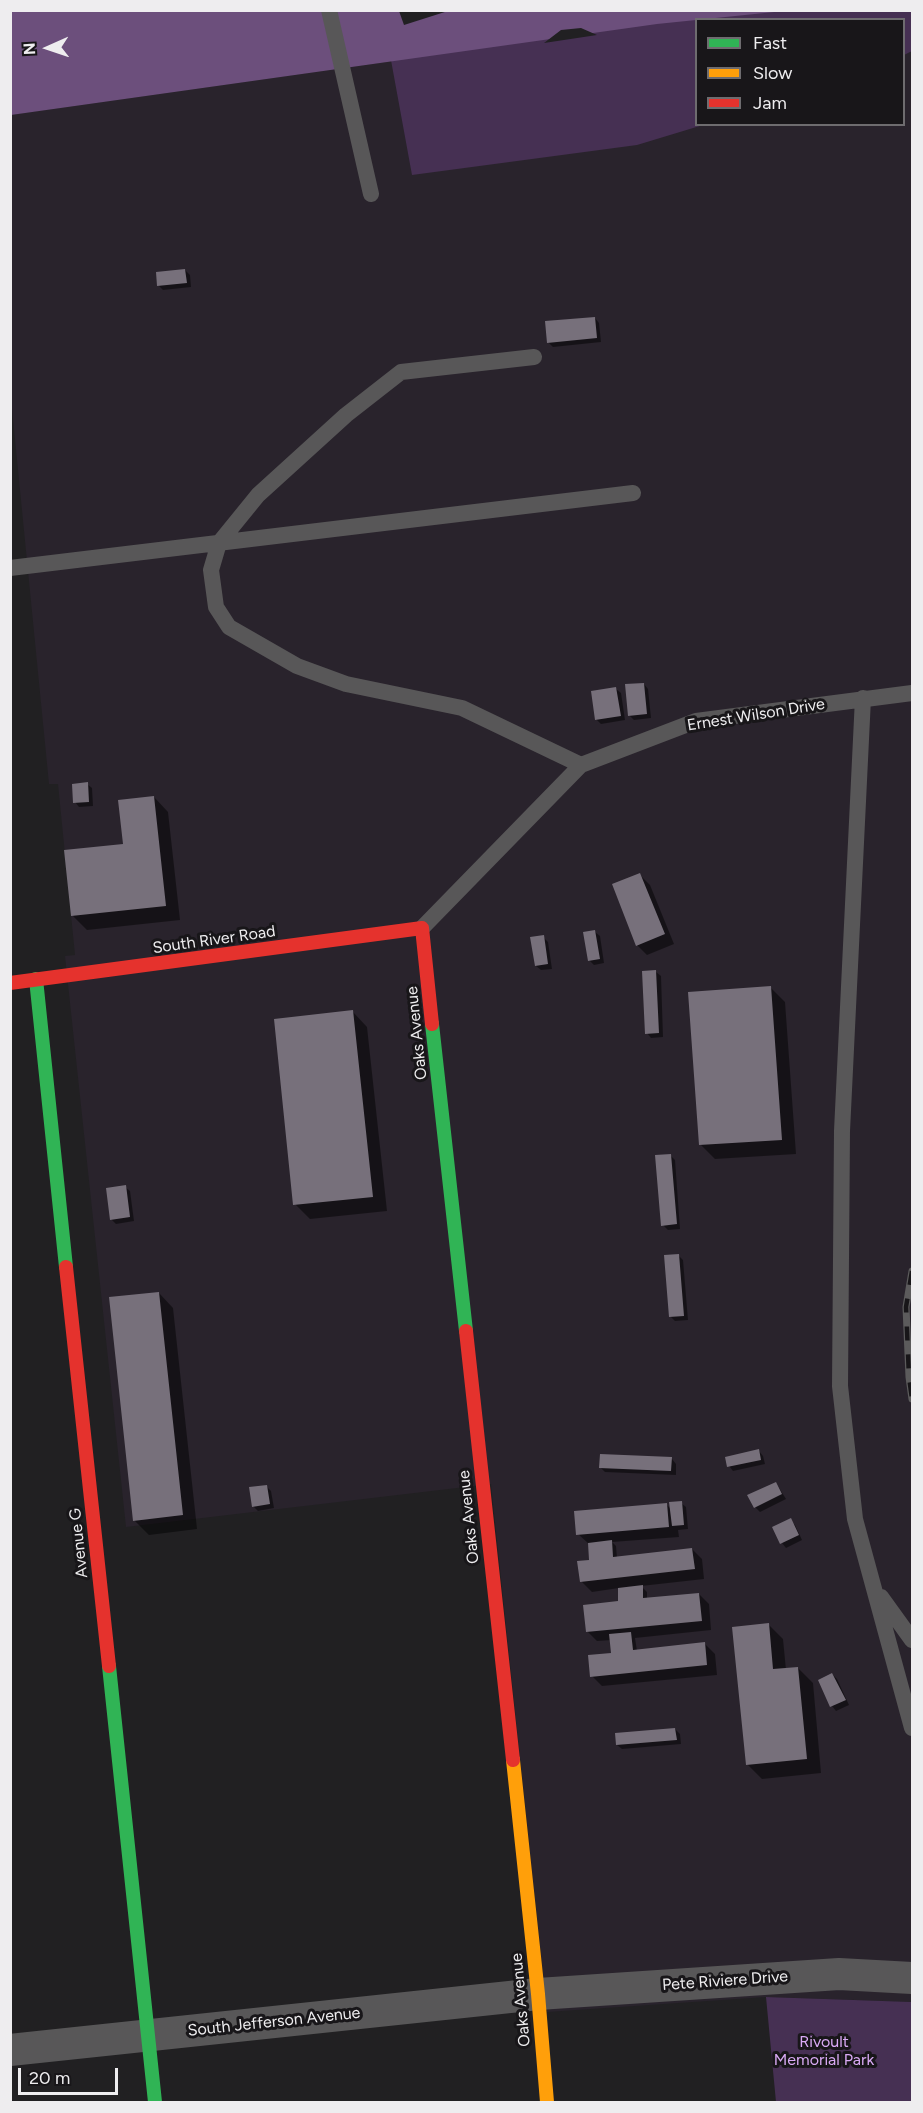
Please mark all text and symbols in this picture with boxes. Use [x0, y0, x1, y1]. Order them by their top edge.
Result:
north arrow [18, 18, 78, 78]
legend [695, 18, 905, 126]
text: Fast [753, 32, 787, 54]
text: N [20, 42, 39, 56]
text: Slow [753, 62, 792, 84]
text: Jam [753, 92, 787, 114]
street label: Ernest Wilson Drive [686, 695, 826, 735]
street label: South River Road [151, 922, 277, 958]
street label: Oaks Avenue [403, 985, 431, 1081]
street label: Oaks Avenue [455, 1469, 483, 1565]
street label: Avenue G [66, 1507, 92, 1579]
street label: Oaks Avenue [507, 1952, 535, 2048]
street label: Pete Riviere Drive [661, 1967, 789, 1995]
street label: South Jefferson Avenue [187, 2003, 361, 2041]
park label: Rivoult Memorial Park [774, 2032, 874, 2070]
scale bar [21, 2056, 122, 2094]
text: 20 m [29, 2067, 70, 2089]

